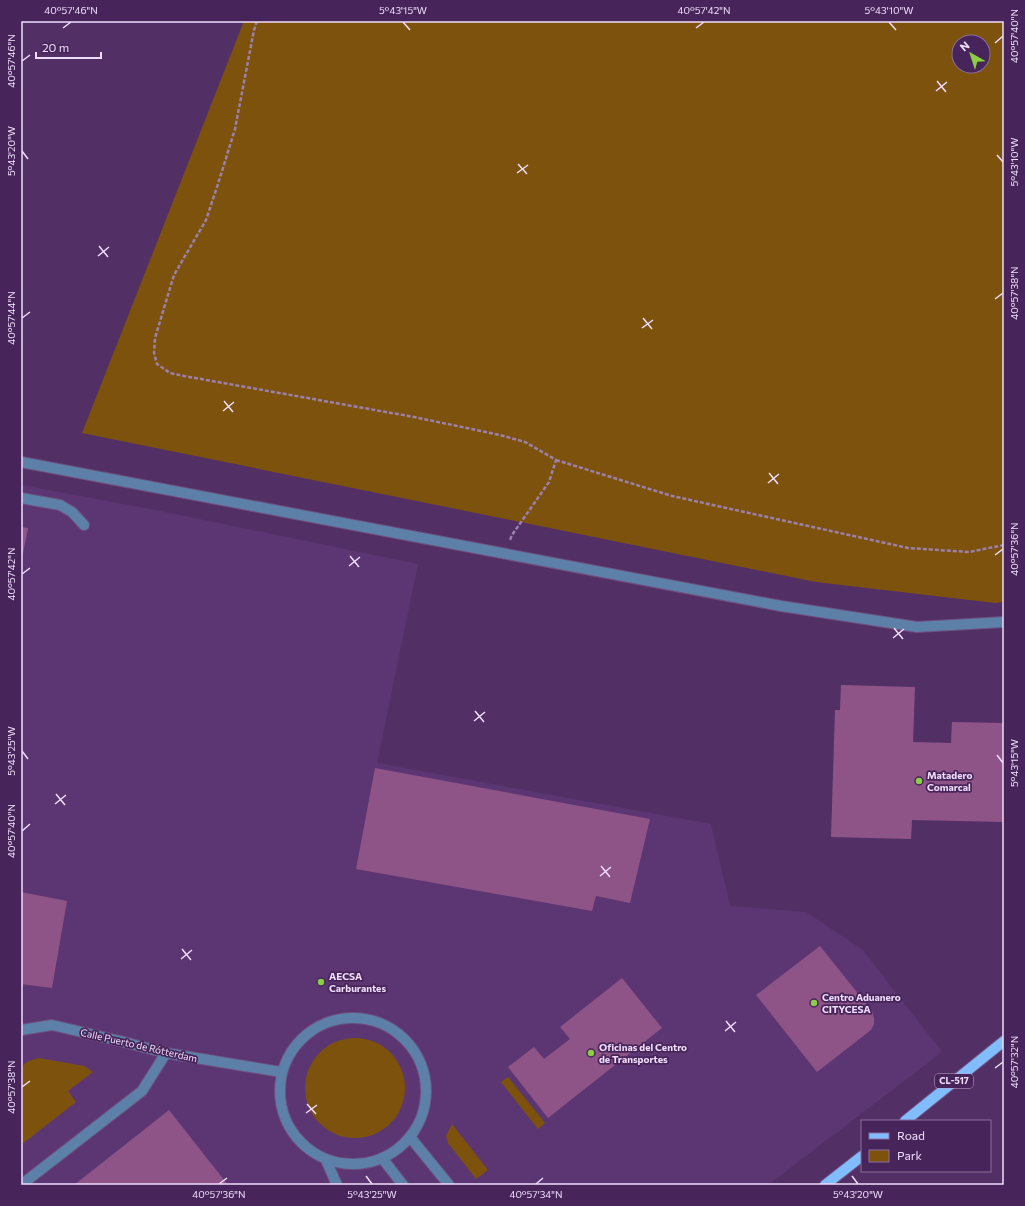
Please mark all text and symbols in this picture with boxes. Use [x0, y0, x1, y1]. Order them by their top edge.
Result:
text: 40°57'46"N [44, 4, 98, 16]
text: 5°43'15"W [379, 4, 427, 16]
text: 40°57'42"N [678, 4, 730, 16]
text: 5°43'10"W [865, 4, 913, 16]
text: 40°57'40"N [1008, 9, 1020, 63]
text: 40°57'46"N [5, 34, 17, 88]
scale bar [36, 34, 101, 60]
north arrow [951, 34, 991, 74]
text: N [957, 38, 972, 53]
text: 20 m [42, 40, 69, 54]
text: 5°43'20"W [5, 126, 17, 176]
text: 5°43'10"W [1008, 138, 1020, 186]
text: 40°57'38"N [1008, 266, 1020, 320]
text: 40°57'44"N [5, 291, 17, 345]
text: 40°57'36"N [1008, 522, 1020, 576]
text: 40°57'42"N [5, 548, 17, 600]
text: 5°43'25"W [5, 726, 17, 776]
text: 5°43'15"W [1008, 739, 1020, 787]
place label: Matadero Comarcal [927, 769, 972, 793]
marker: Matadero Comarcal [914, 776, 924, 786]
text: 40°57'40"N [5, 804, 17, 858]
place label: AECSA Carburantes [329, 970, 386, 994]
marker: AECSA Carburantes [316, 977, 326, 987]
place label: Centro Aduanero CITYCESA [822, 991, 901, 1015]
marker: Centro Aduanero CITYCESA [809, 998, 819, 1008]
street label: Calle Puerto de Rótterdam [79, 1026, 199, 1064]
text: 40°57'32"N [1008, 1036, 1020, 1088]
place label: Oficinas del Centro de Transportes [599, 1041, 687, 1065]
marker: Oficinas del Centro de Transportes [586, 1048, 596, 1058]
text: 40°57'38"N [5, 1060, 17, 1114]
road number: CL-517 [935, 1074, 973, 1088]
legend [861, 1120, 991, 1172]
text: Road [897, 1128, 925, 1142]
text: Park [897, 1148, 923, 1162]
text: 40°57'36"N [192, 1188, 246, 1200]
text: 5°43'25"W [347, 1188, 397, 1200]
text: 40°57'34"N [509, 1188, 563, 1200]
text: 5°43'20"W [833, 1188, 883, 1200]

